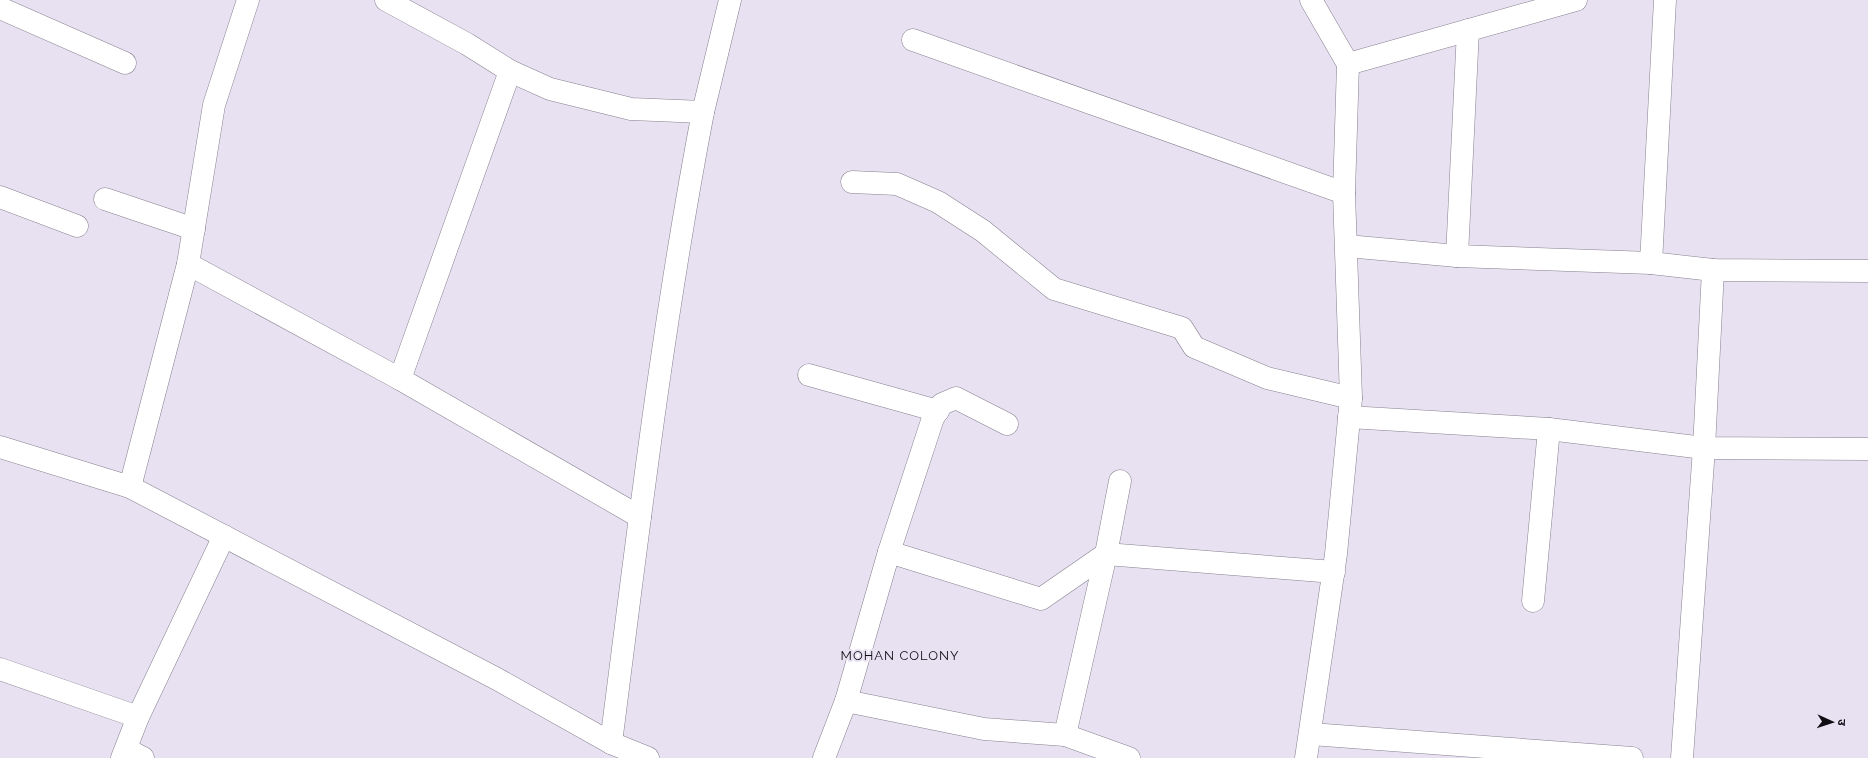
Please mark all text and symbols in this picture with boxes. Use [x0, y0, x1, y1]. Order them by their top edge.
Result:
district label: MOHAN COLONY [841, 648, 959, 663]
north arrow [1812, 702, 1852, 742]
text: उ [1835, 719, 1848, 727]

